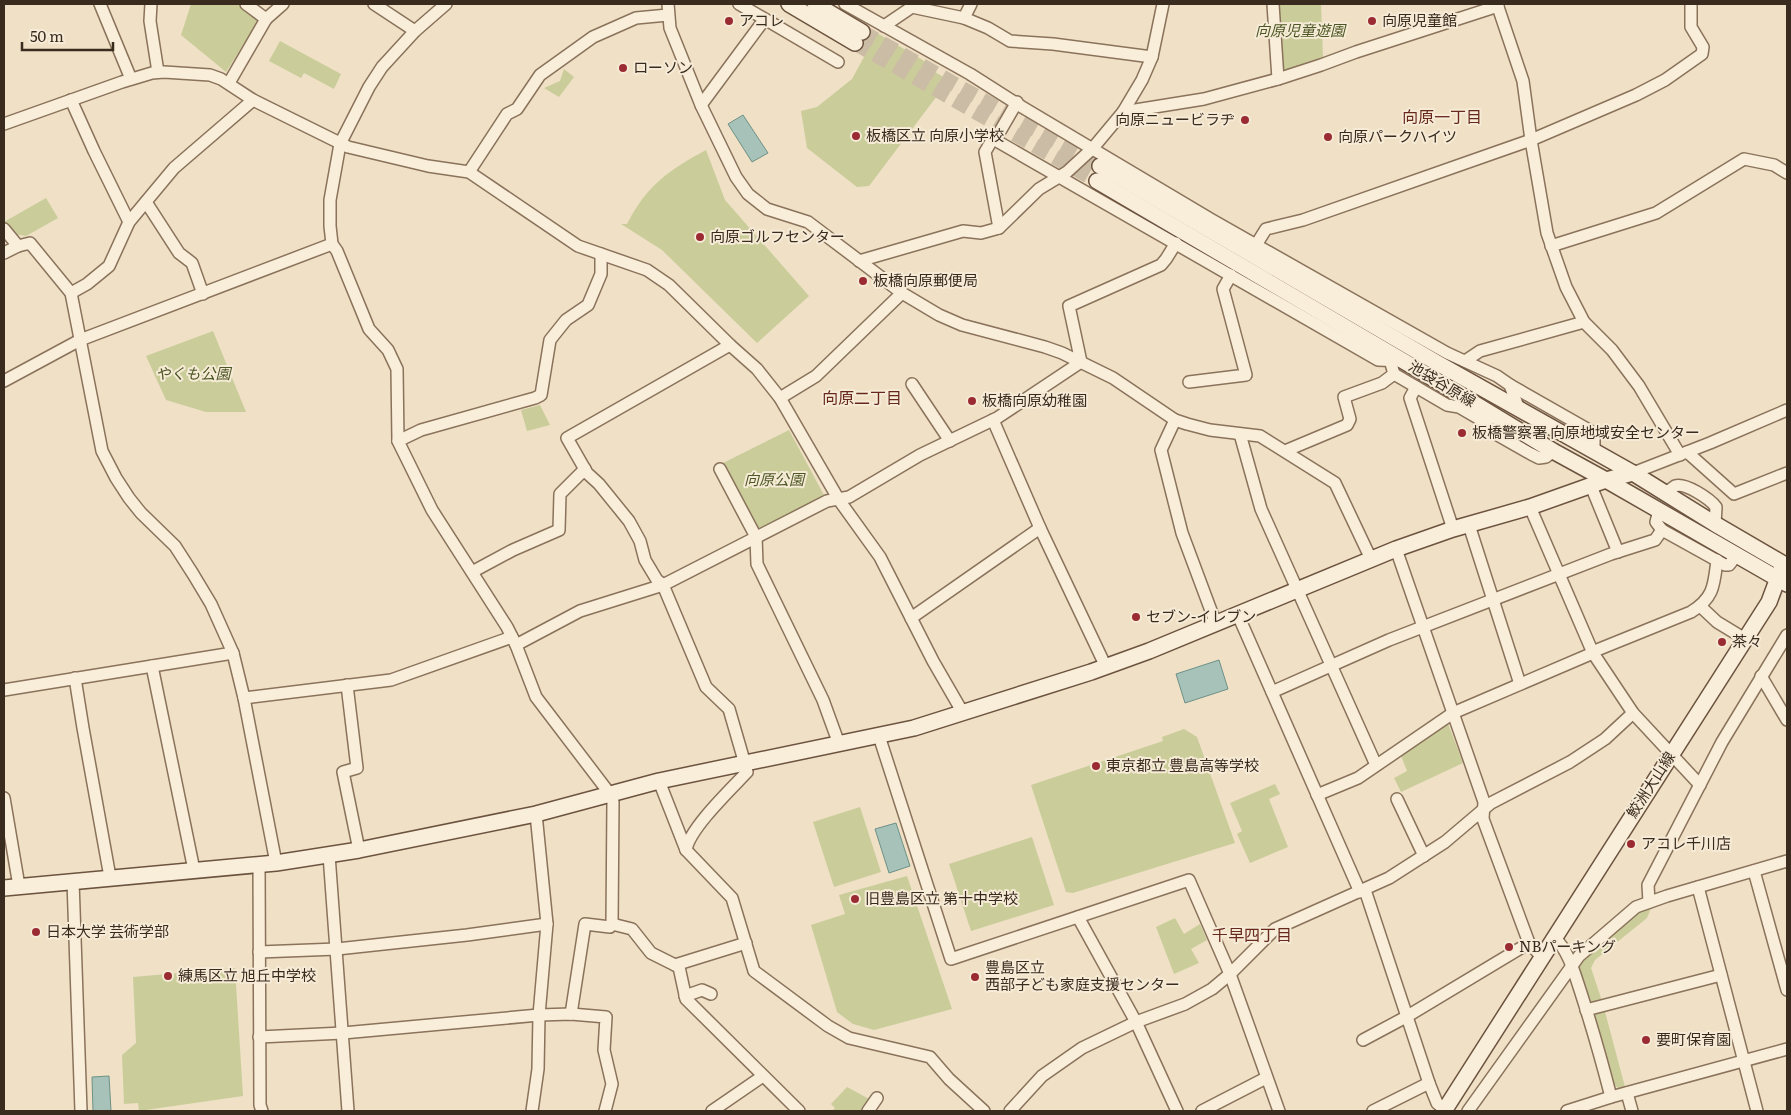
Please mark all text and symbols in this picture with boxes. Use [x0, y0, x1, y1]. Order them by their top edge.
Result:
place label: アコレ [739, 8, 784, 31]
place label: 向原児童館 [1382, 8, 1457, 31]
marker: アコレ [723, 15, 735, 27]
marker: 向原児童館 [1366, 15, 1378, 27]
park label: 向原児童遊園 [1255, 18, 1347, 41]
scale bar [22, 20, 114, 52]
text: 50 m [30, 24, 64, 47]
place label: ローソン [633, 55, 693, 78]
marker: ローソン [617, 62, 629, 74]
district label: 向原一丁目 [1402, 104, 1482, 128]
place label: 向原ニュービラヂ [1115, 107, 1235, 130]
marker: 向原ニュービラヂ [1239, 114, 1251, 126]
place label: 板橋区立 向原小学校 [866, 123, 1004, 146]
place label: 向原パークハイツ [1338, 124, 1457, 147]
marker: 板橋区立 向原小学校 [850, 130, 862, 142]
marker: 向原パークハイツ [1322, 131, 1334, 143]
place label: 向原ゴルフセンター [710, 224, 845, 247]
marker: 向原ゴルフセンター [694, 231, 706, 243]
place label: 板橋向原郵便局 [873, 268, 978, 291]
marker: 板橋向原郵便局 [857, 275, 869, 287]
street label: 池袋谷原線 [1405, 354, 1481, 412]
park label: やくも公園 [155, 361, 232, 384]
district label: 向原二丁目 [822, 385, 902, 409]
place label: 板橋向原幼稚園 [982, 388, 1087, 411]
marker: 板橋向原幼稚園 [966, 395, 978, 407]
place label: 板橋警察署 向原地域安全センター [1472, 420, 1700, 443]
marker: 板橋警察署 向原地域安全センター [1456, 427, 1468, 439]
park label: 向原公園 [744, 467, 806, 490]
place label: セブン-イレブン [1146, 604, 1256, 627]
marker: セブン-イレブン [1130, 611, 1142, 623]
place label: 茶々 [1732, 629, 1762, 652]
marker: 茶々 [1716, 636, 1728, 648]
street label: 鮫洲大山線 [1620, 746, 1680, 822]
place label: 東京都立 豊島高等学校 [1106, 753, 1259, 776]
marker: 東京都立 豊島高等学校 [1090, 760, 1102, 772]
place label: アコレ千川店 [1641, 831, 1731, 854]
marker: アコレ千川店 [1625, 838, 1637, 850]
place label: 旧豊島区立 第十中学校 [865, 886, 1018, 909]
marker: 旧豊島区立 第十中学校 [849, 893, 861, 905]
place label: 日本大学 芸術学部 [46, 919, 169, 942]
district label: 千早四丁目 [1212, 922, 1292, 946]
marker: 日本大学 芸術学部 [30, 926, 42, 938]
place label: NBパーキング [1519, 934, 1616, 957]
marker: NBパーキング [1503, 941, 1515, 953]
place label: 豊島区立 西部子ども家庭支援センター [985, 955, 1180, 995]
place label: 練馬区立 旭丘中学校 [178, 963, 316, 986]
marker: 練馬区立 旭丘中学校 [162, 970, 174, 982]
marker: 豊島区立 西部子ども家庭支援センター [969, 971, 981, 983]
place label: 要町保育園 [1656, 1027, 1731, 1050]
marker: 要町保育園 [1640, 1034, 1652, 1046]

